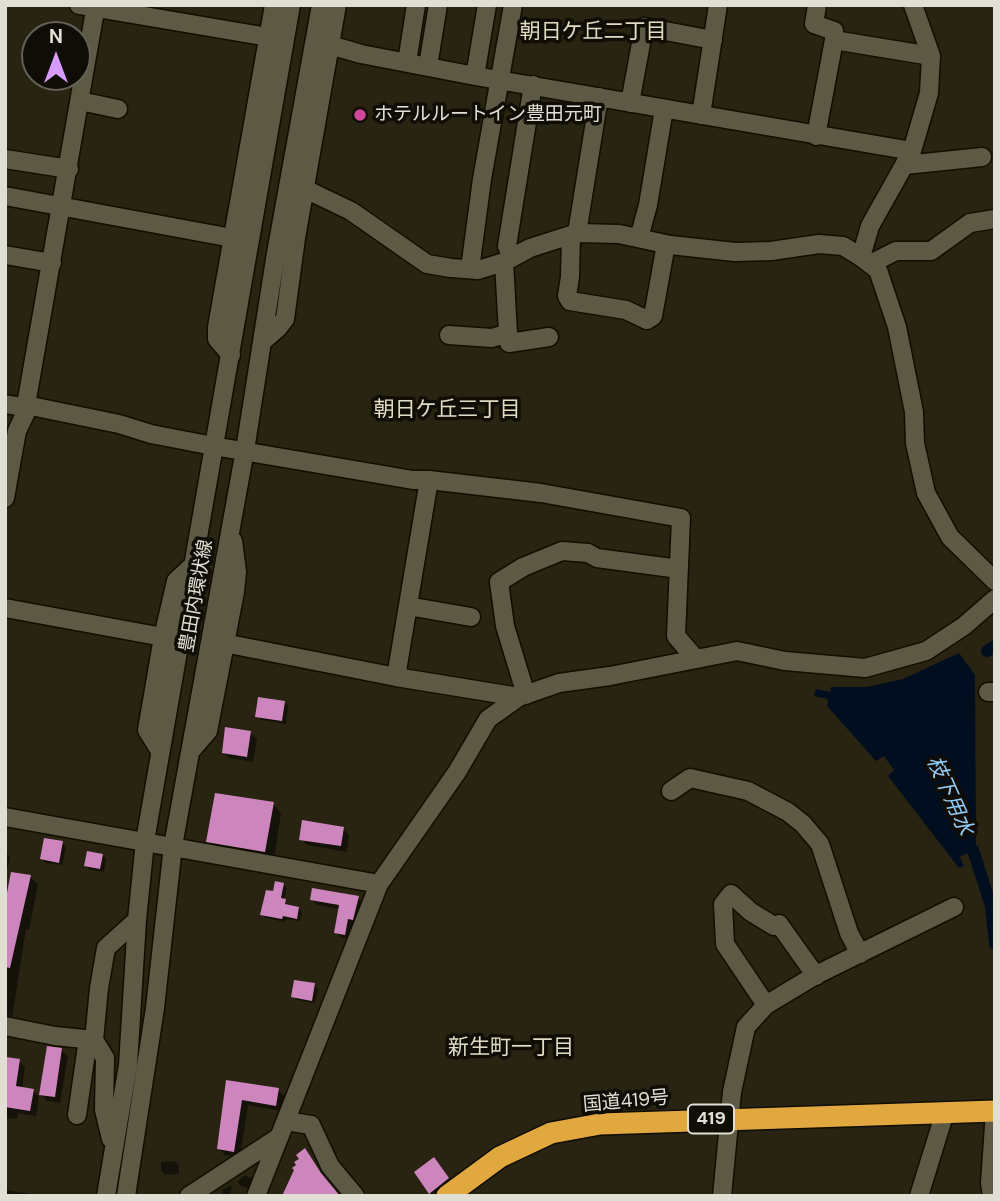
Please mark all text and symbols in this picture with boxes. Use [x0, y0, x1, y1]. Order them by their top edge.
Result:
district label: 朝日ケ丘二丁目 [520, 19, 666, 45]
north arrow [21, 21, 91, 91]
text: N [49, 24, 63, 49]
place label: ホテルルートイン豊田元町 [374, 104, 602, 126]
marker: ホテルルートイン豊田元町 [352, 107, 368, 123]
district label: 朝日ケ丘三丁目 [374, 397, 520, 423]
street label: 豊田内環状線 [176, 538, 218, 654]
water label: 枝下用水 [920, 753, 978, 839]
district label: 新生町一丁目 [448, 1035, 574, 1061]
street label: 国道419号 [582, 1087, 670, 1117]
road number: 419 [688, 1104, 734, 1134]

